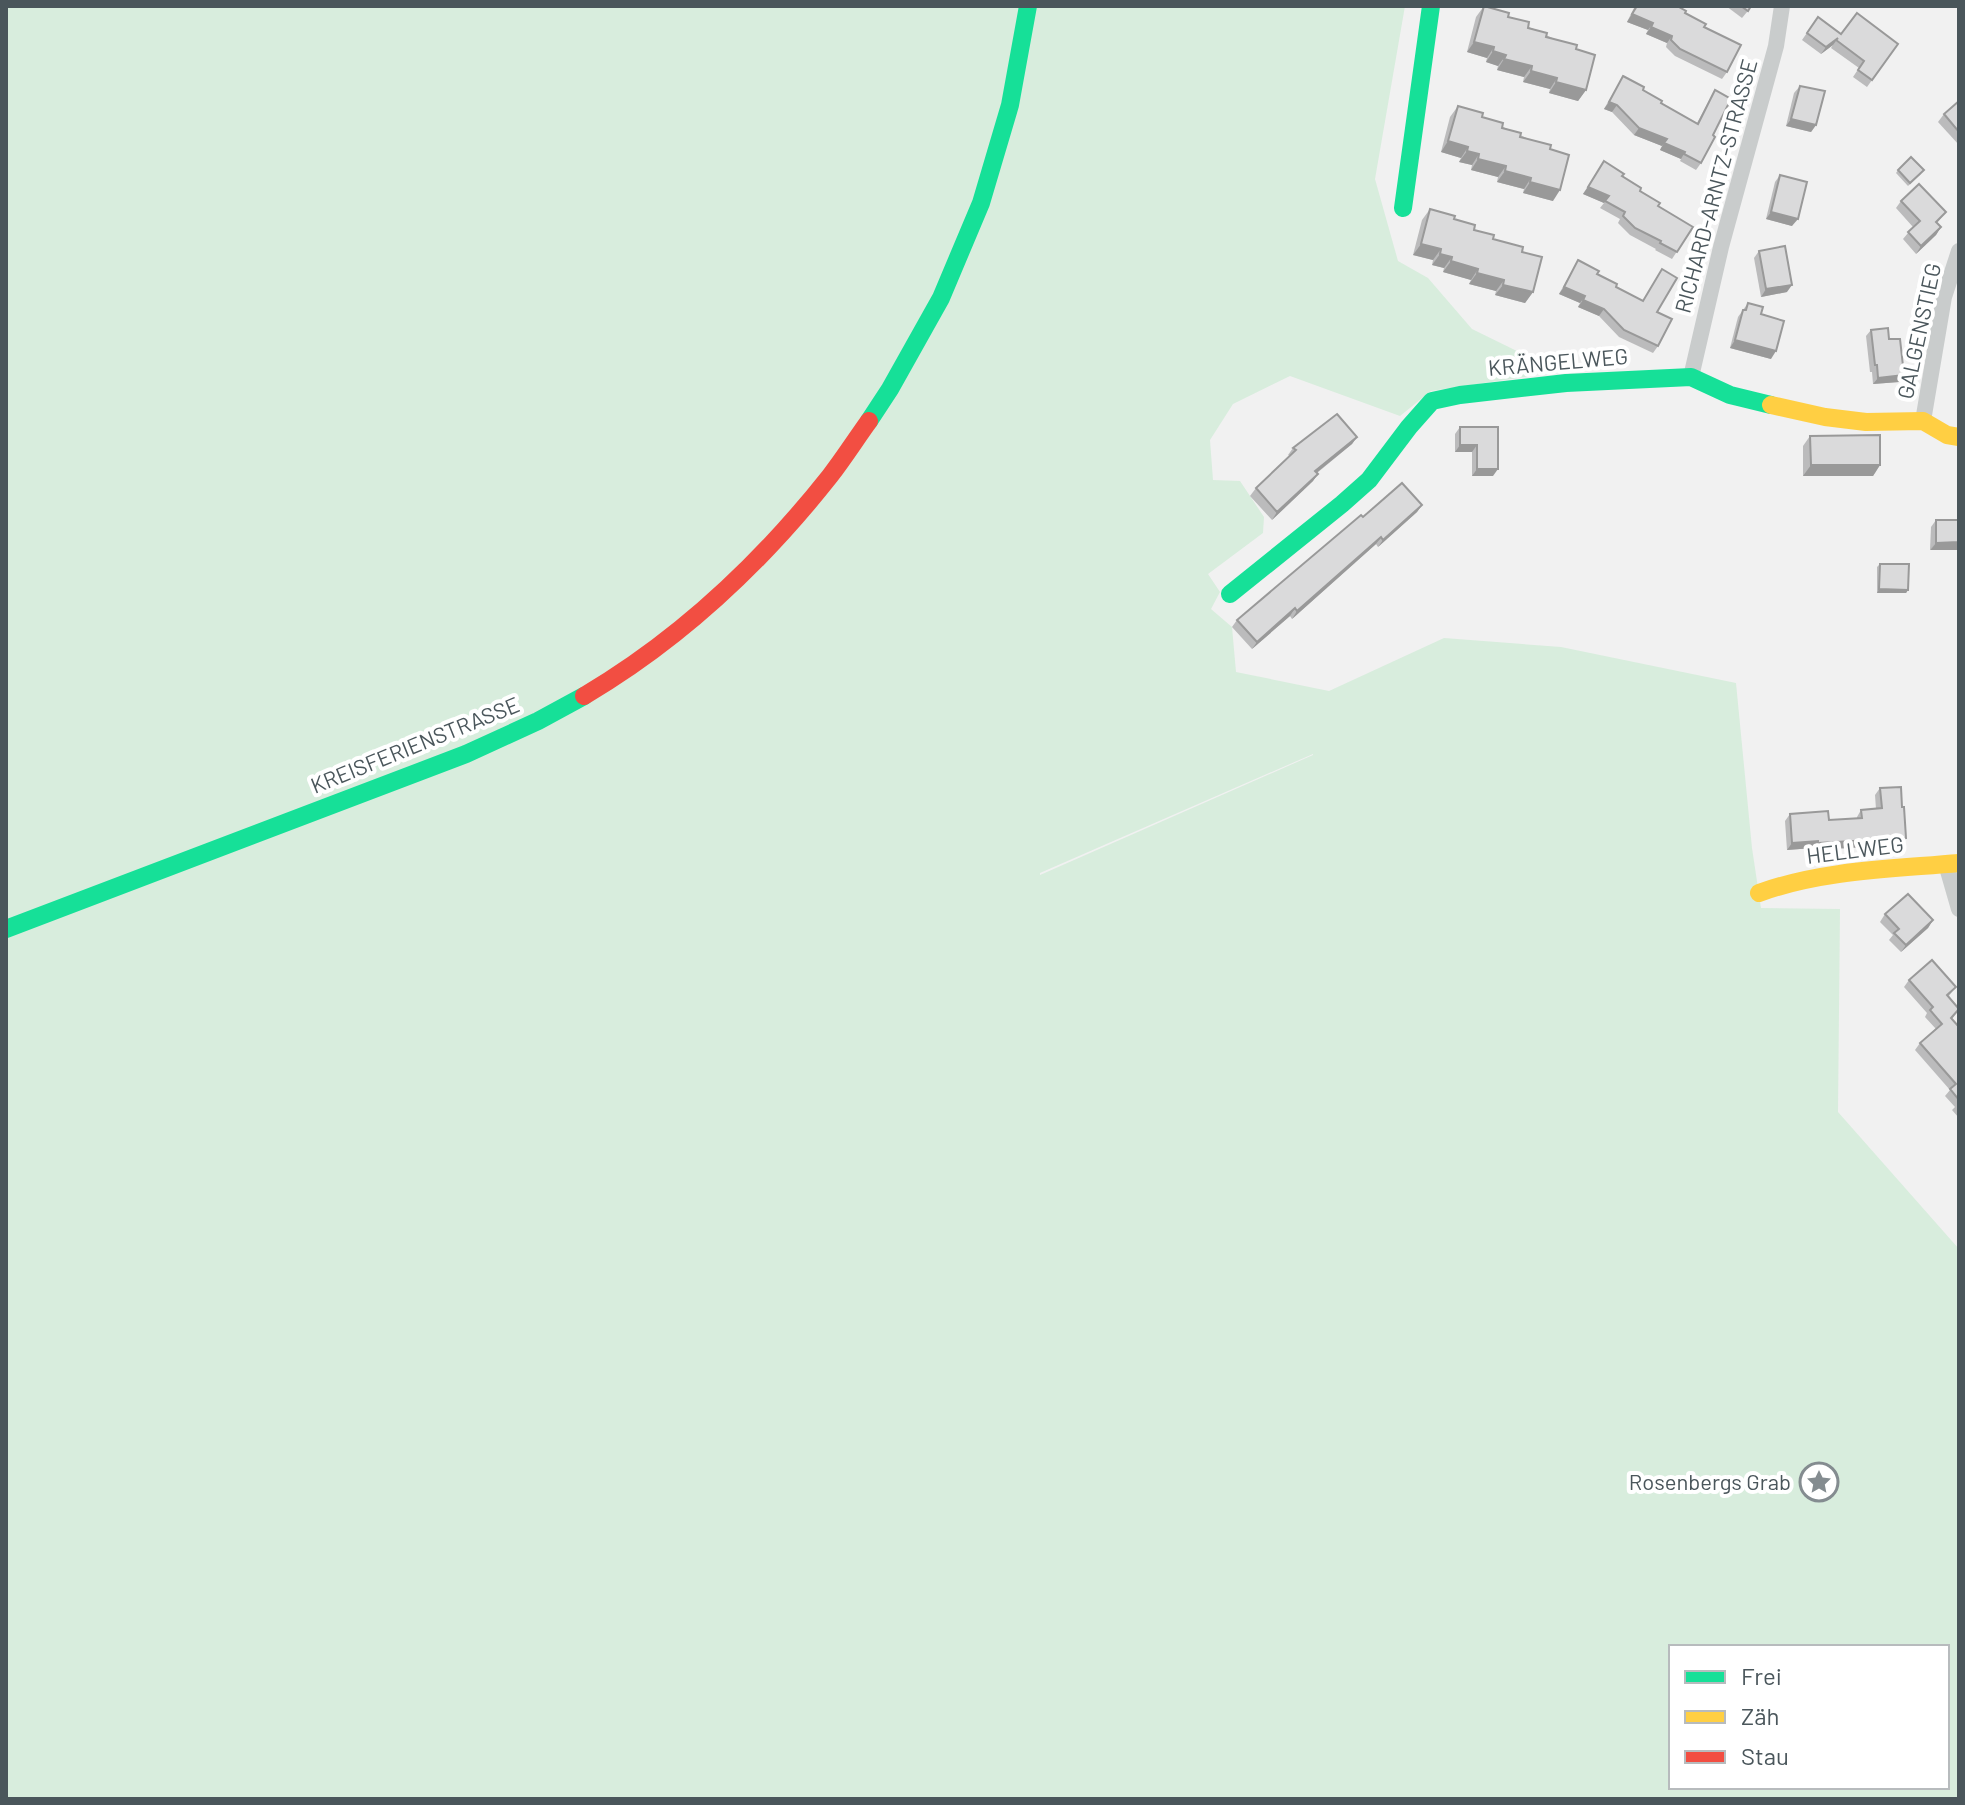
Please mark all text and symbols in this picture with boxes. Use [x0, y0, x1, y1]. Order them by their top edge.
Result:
street label: RICHARD-ARNTZ-STRASSE [1669, 56, 1761, 316]
street label: GALGENSTIEG [1891, 260, 1945, 401]
street label: KRÄNGELWEG [1487, 342, 1629, 380]
street label: KREISFERIENSTRASSE [307, 690, 523, 798]
street label: HELLWEG [1805, 830, 1905, 868]
place icon: Rosenbergs Grab [1798, 1461, 1840, 1503]
place label: Rosenbergs Grab [1629, 1468, 1791, 1494]
legend [1669, 1645, 1949, 1789]
text: Frei [1741, 1661, 1782, 1690]
text: Zäh [1741, 1701, 1779, 1730]
text: Stau [1741, 1741, 1789, 1770]

